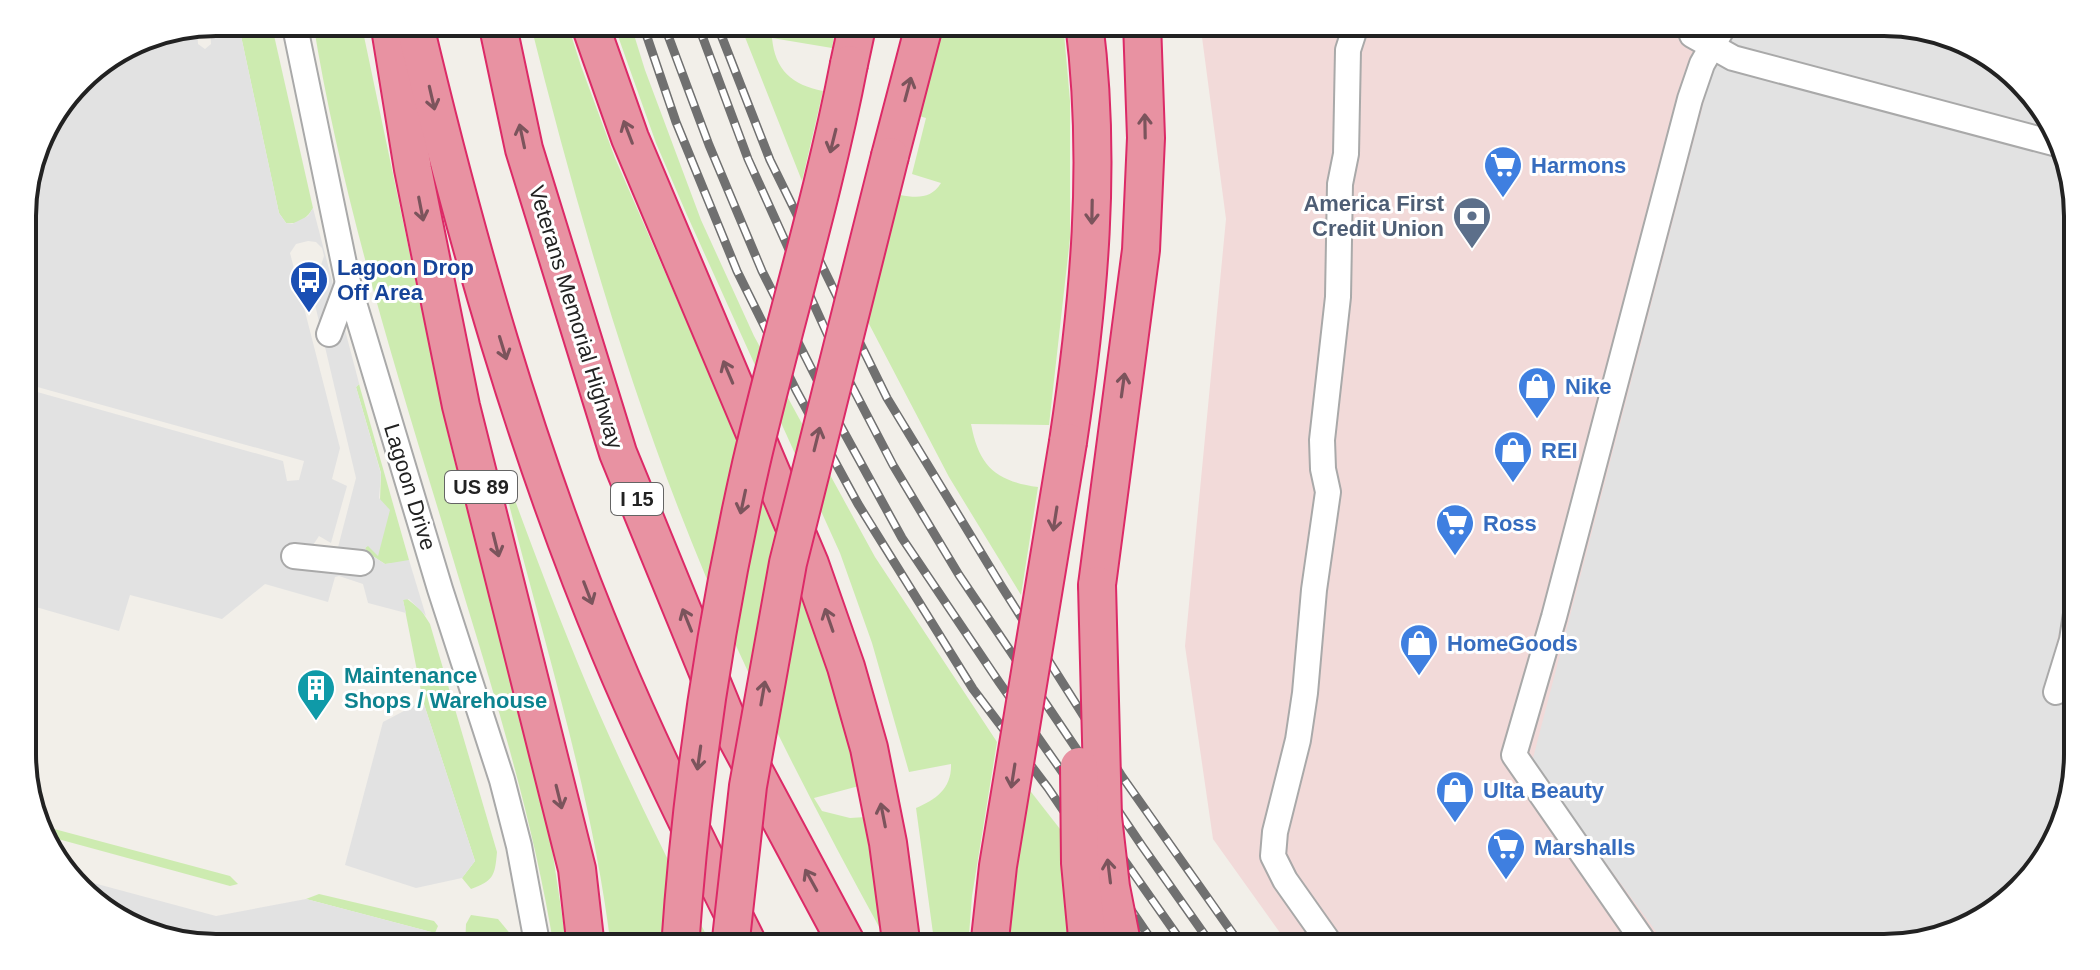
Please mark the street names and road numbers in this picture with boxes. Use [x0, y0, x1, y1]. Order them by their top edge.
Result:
street label: Veterans Memorial Highway [524, 182, 628, 452]
street label: Lagoon Drive [379, 421, 441, 553]
road number: US 89 [445, 471, 517, 503]
road number: I 15 [611, 483, 663, 515]

